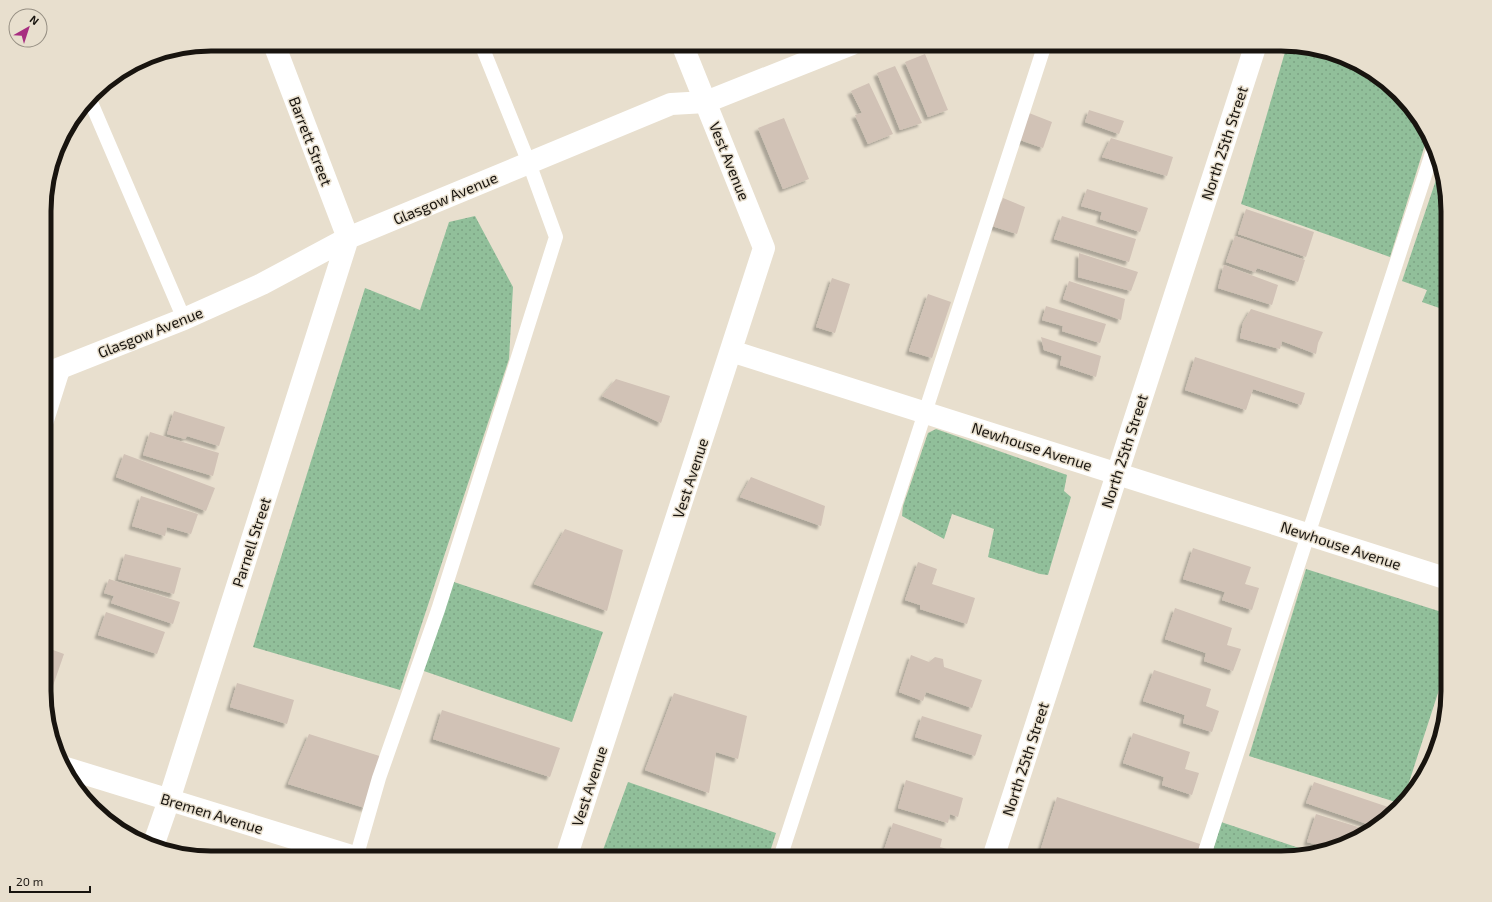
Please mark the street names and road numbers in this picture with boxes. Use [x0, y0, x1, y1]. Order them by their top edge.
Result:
street label: North 25th Street [1197, 83, 1251, 202]
street label: Barrett Street [286, 94, 336, 188]
street label: Vest Avenue [706, 119, 754, 203]
street label: Glasgow Avenue [390, 168, 500, 228]
street label: Glasgow Avenue [95, 303, 205, 361]
street label: North 25th Street [1097, 391, 1151, 510]
street label: Newhouse Avenue [969, 418, 1095, 474]
street label: Vest Avenue [669, 436, 711, 520]
street label: Parnell Street [228, 495, 274, 589]
street label: Newhouse Avenue [1278, 517, 1404, 573]
street label: North 25th Street [998, 699, 1052, 818]
street label: Vest Avenue [568, 744, 610, 828]
street label: Bremen Avenue [159, 789, 265, 837]

